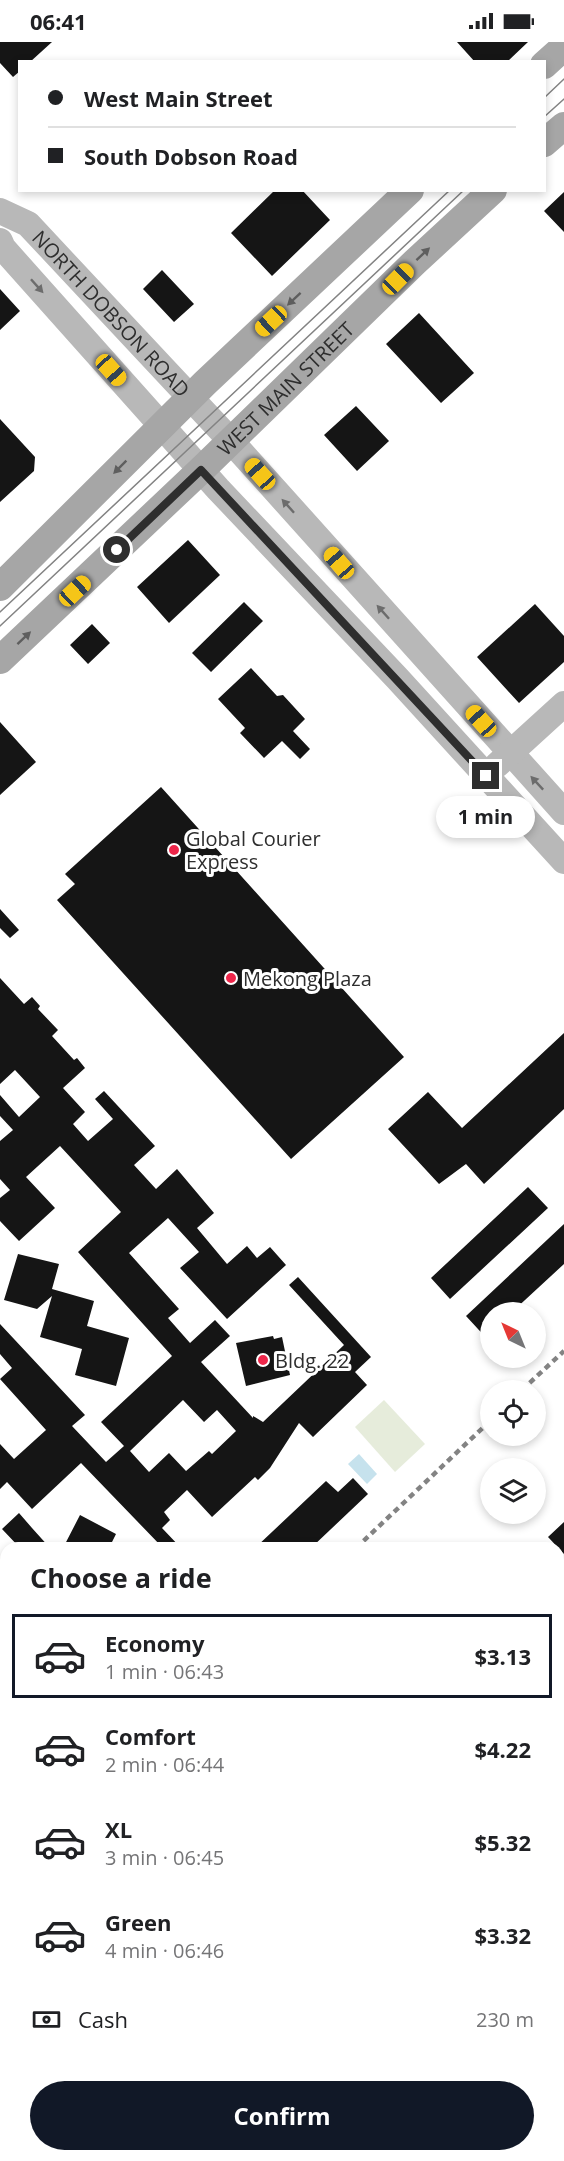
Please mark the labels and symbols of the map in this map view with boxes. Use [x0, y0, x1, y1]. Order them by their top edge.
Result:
street label: NORTH DOBSON ROAD [27, 224, 196, 402]
one-way arrow [415, 248, 430, 261]
car [379, 260, 417, 298]
one-way arrow [30, 278, 43, 293]
one-way arrow [288, 292, 302, 306]
car [252, 302, 290, 340]
street label: WEST MAIN STREET [211, 315, 359, 461]
car [92, 351, 130, 389]
car [241, 455, 279, 493]
one-way arrow [113, 460, 127, 474]
one-way arrow [281, 498, 295, 513]
route start [103, 536, 130, 563]
car [320, 544, 358, 582]
car [56, 572, 94, 610]
one-way arrow [377, 605, 390, 620]
one-way arrow [17, 632, 31, 646]
car [462, 702, 500, 740]
route end [472, 762, 499, 789]
one-way arrow [530, 775, 544, 790]
callout: 1 min [436, 797, 536, 839]
place label: Global Courier Express [186, 825, 321, 875]
marker: Global Courier Express [167, 843, 181, 857]
place label: Mekong Plaza [243, 965, 372, 992]
marker: Mekong Plaza [224, 971, 238, 985]
north arrow [480, 1302, 546, 1368]
place label: Bldg. 22 [275, 1347, 349, 1374]
marker: Bldg. 22 [256, 1353, 270, 1367]

